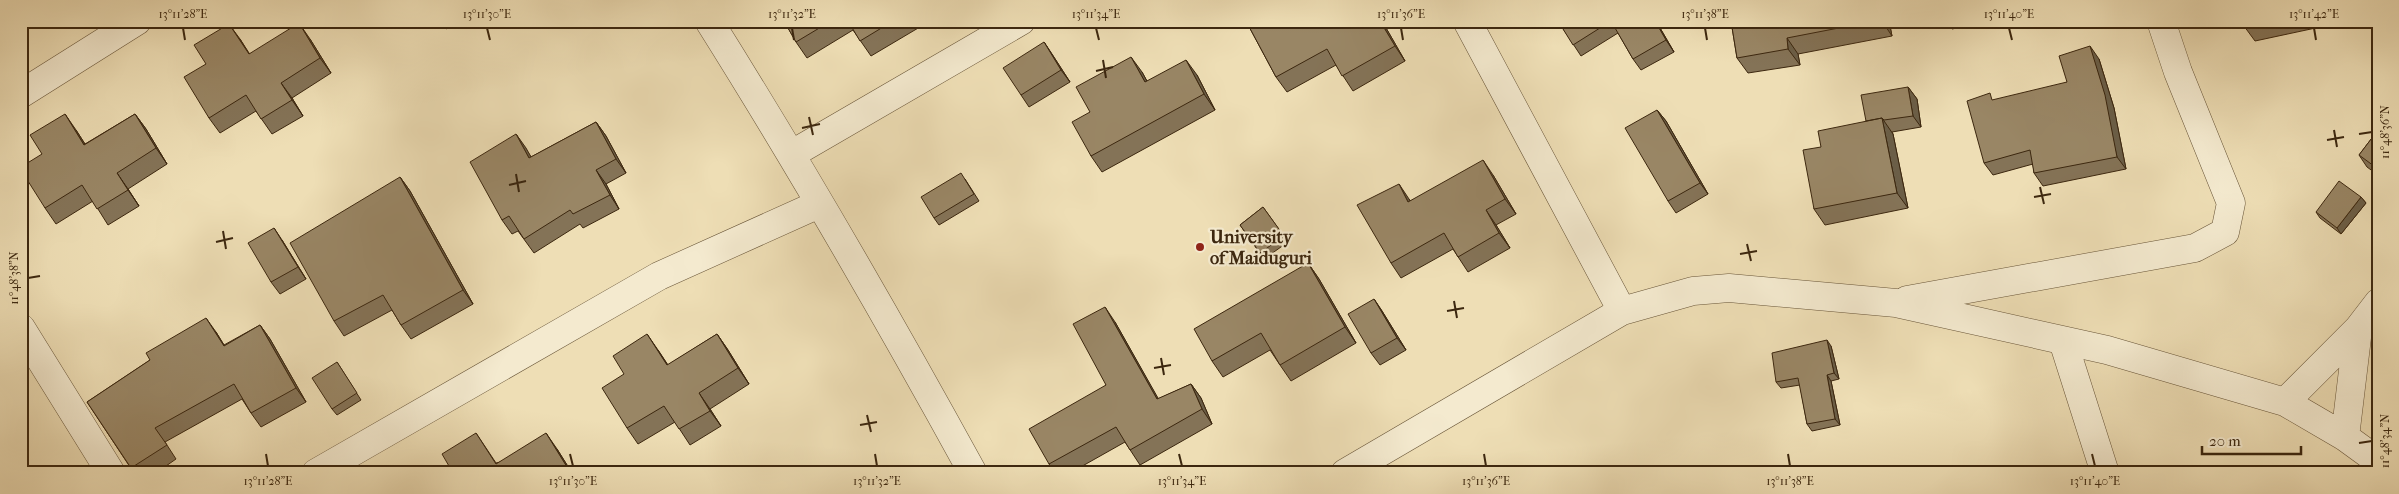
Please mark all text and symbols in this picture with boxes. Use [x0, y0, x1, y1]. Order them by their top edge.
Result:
text: 13°11'28"E [159, 7, 207, 21]
text: 13°11'30"E [463, 7, 511, 21]
text: 13°11'32"E [768, 7, 816, 21]
text: 13°11'34"E [1072, 7, 1120, 21]
text: 13°11'36"E [1377, 7, 1425, 21]
text: 13°11'38"E [1681, 7, 1729, 21]
text: 13°11'40"E [1984, 7, 2034, 21]
text: 13°11'42"E [2289, 7, 2339, 21]
text: 11°48'36"N [2378, 105, 2392, 159]
place label: University of Maiduguri [1209, 227, 1312, 269]
marker: University of Maiduguri [1194, 241, 1206, 253]
text: 11°48'38"N [7, 251, 21, 305]
text: 11°48'34"N [2378, 414, 2392, 468]
scale bar [2202, 424, 2300, 456]
text: 20 m [2209, 432, 2241, 450]
text: 13°11'28"E [244, 474, 292, 488]
text: 13°11'30"E [549, 474, 597, 488]
text: 13°11'32"E [853, 474, 901, 488]
text: 13°11'34"E [1158, 474, 1206, 488]
text: 13°11'36"E [1462, 474, 1510, 488]
text: 13°11'38"E [1766, 474, 1814, 488]
text: 13°11'40"E [2070, 474, 2120, 488]

